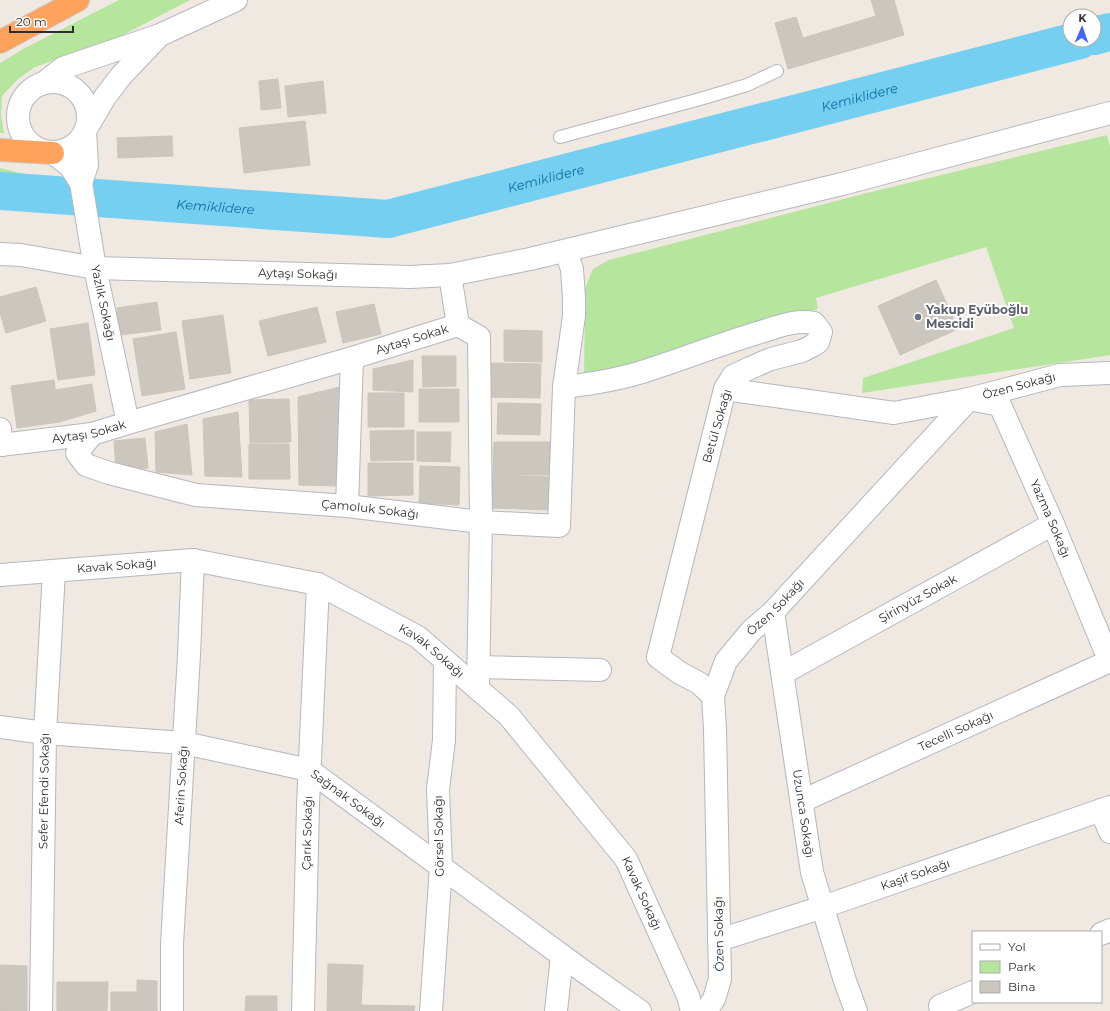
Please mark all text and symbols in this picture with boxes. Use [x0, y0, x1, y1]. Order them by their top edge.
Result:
scale bar [10, 8, 73, 34]
north arrow [1062, 8, 1102, 48]
text: K [1078, 11, 1088, 25]
text: 20 m [16, 14, 47, 29]
water label: Kemiklidere [820, 79, 900, 115]
water label: Kemiklidere [506, 161, 586, 196]
water label: Kemiklidere [176, 196, 255, 217]
street label: Yazlık Sokağı [88, 264, 119, 342]
street label: Aytaşı Sokağı [258, 265, 338, 282]
place label: Yakup Eyüboğlu Mescidi [925, 302, 1028, 331]
marker: Yakup Eyüboğlu Mescidi [913, 312, 923, 322]
street label: Aytaşı Sokak [374, 320, 451, 357]
street label: Özen Sokağı [981, 368, 1057, 402]
street label: Betül Sokağı [699, 387, 734, 465]
street label: Aytaşı Sokak [51, 416, 128, 446]
street label: Yazma Sokağı [1027, 477, 1074, 560]
street label: Çamoluk Sokağı [321, 496, 420, 522]
street label: Kavak Sokağı [76, 555, 157, 576]
street label: Şirinyüz Sokak [876, 570, 960, 626]
street label: Özen Sokağı [743, 575, 807, 638]
street label: Kavak Sokağı [396, 620, 468, 681]
street label: Tecelli Sokağı [916, 707, 996, 754]
street label: Sefer Efendi Sokağı [35, 733, 52, 849]
street label: Aferin Sokağı [171, 745, 191, 825]
street label: Sağnak Sokağı [308, 766, 389, 831]
street label: Uzunca Sokağı [790, 768, 818, 859]
street label: Görsel Sokağı [430, 795, 447, 877]
street label: Çarık Sokağı [298, 796, 315, 870]
street label: Kavak Sokağı [619, 854, 665, 932]
street label: Kaşif Sokağı [879, 855, 952, 893]
street label: Özen Sokağı [710, 896, 727, 972]
legend [972, 931, 1102, 1003]
text: Yol [1008, 939, 1026, 954]
text: Park [1008, 959, 1036, 974]
text: Bina [1008, 979, 1035, 994]

